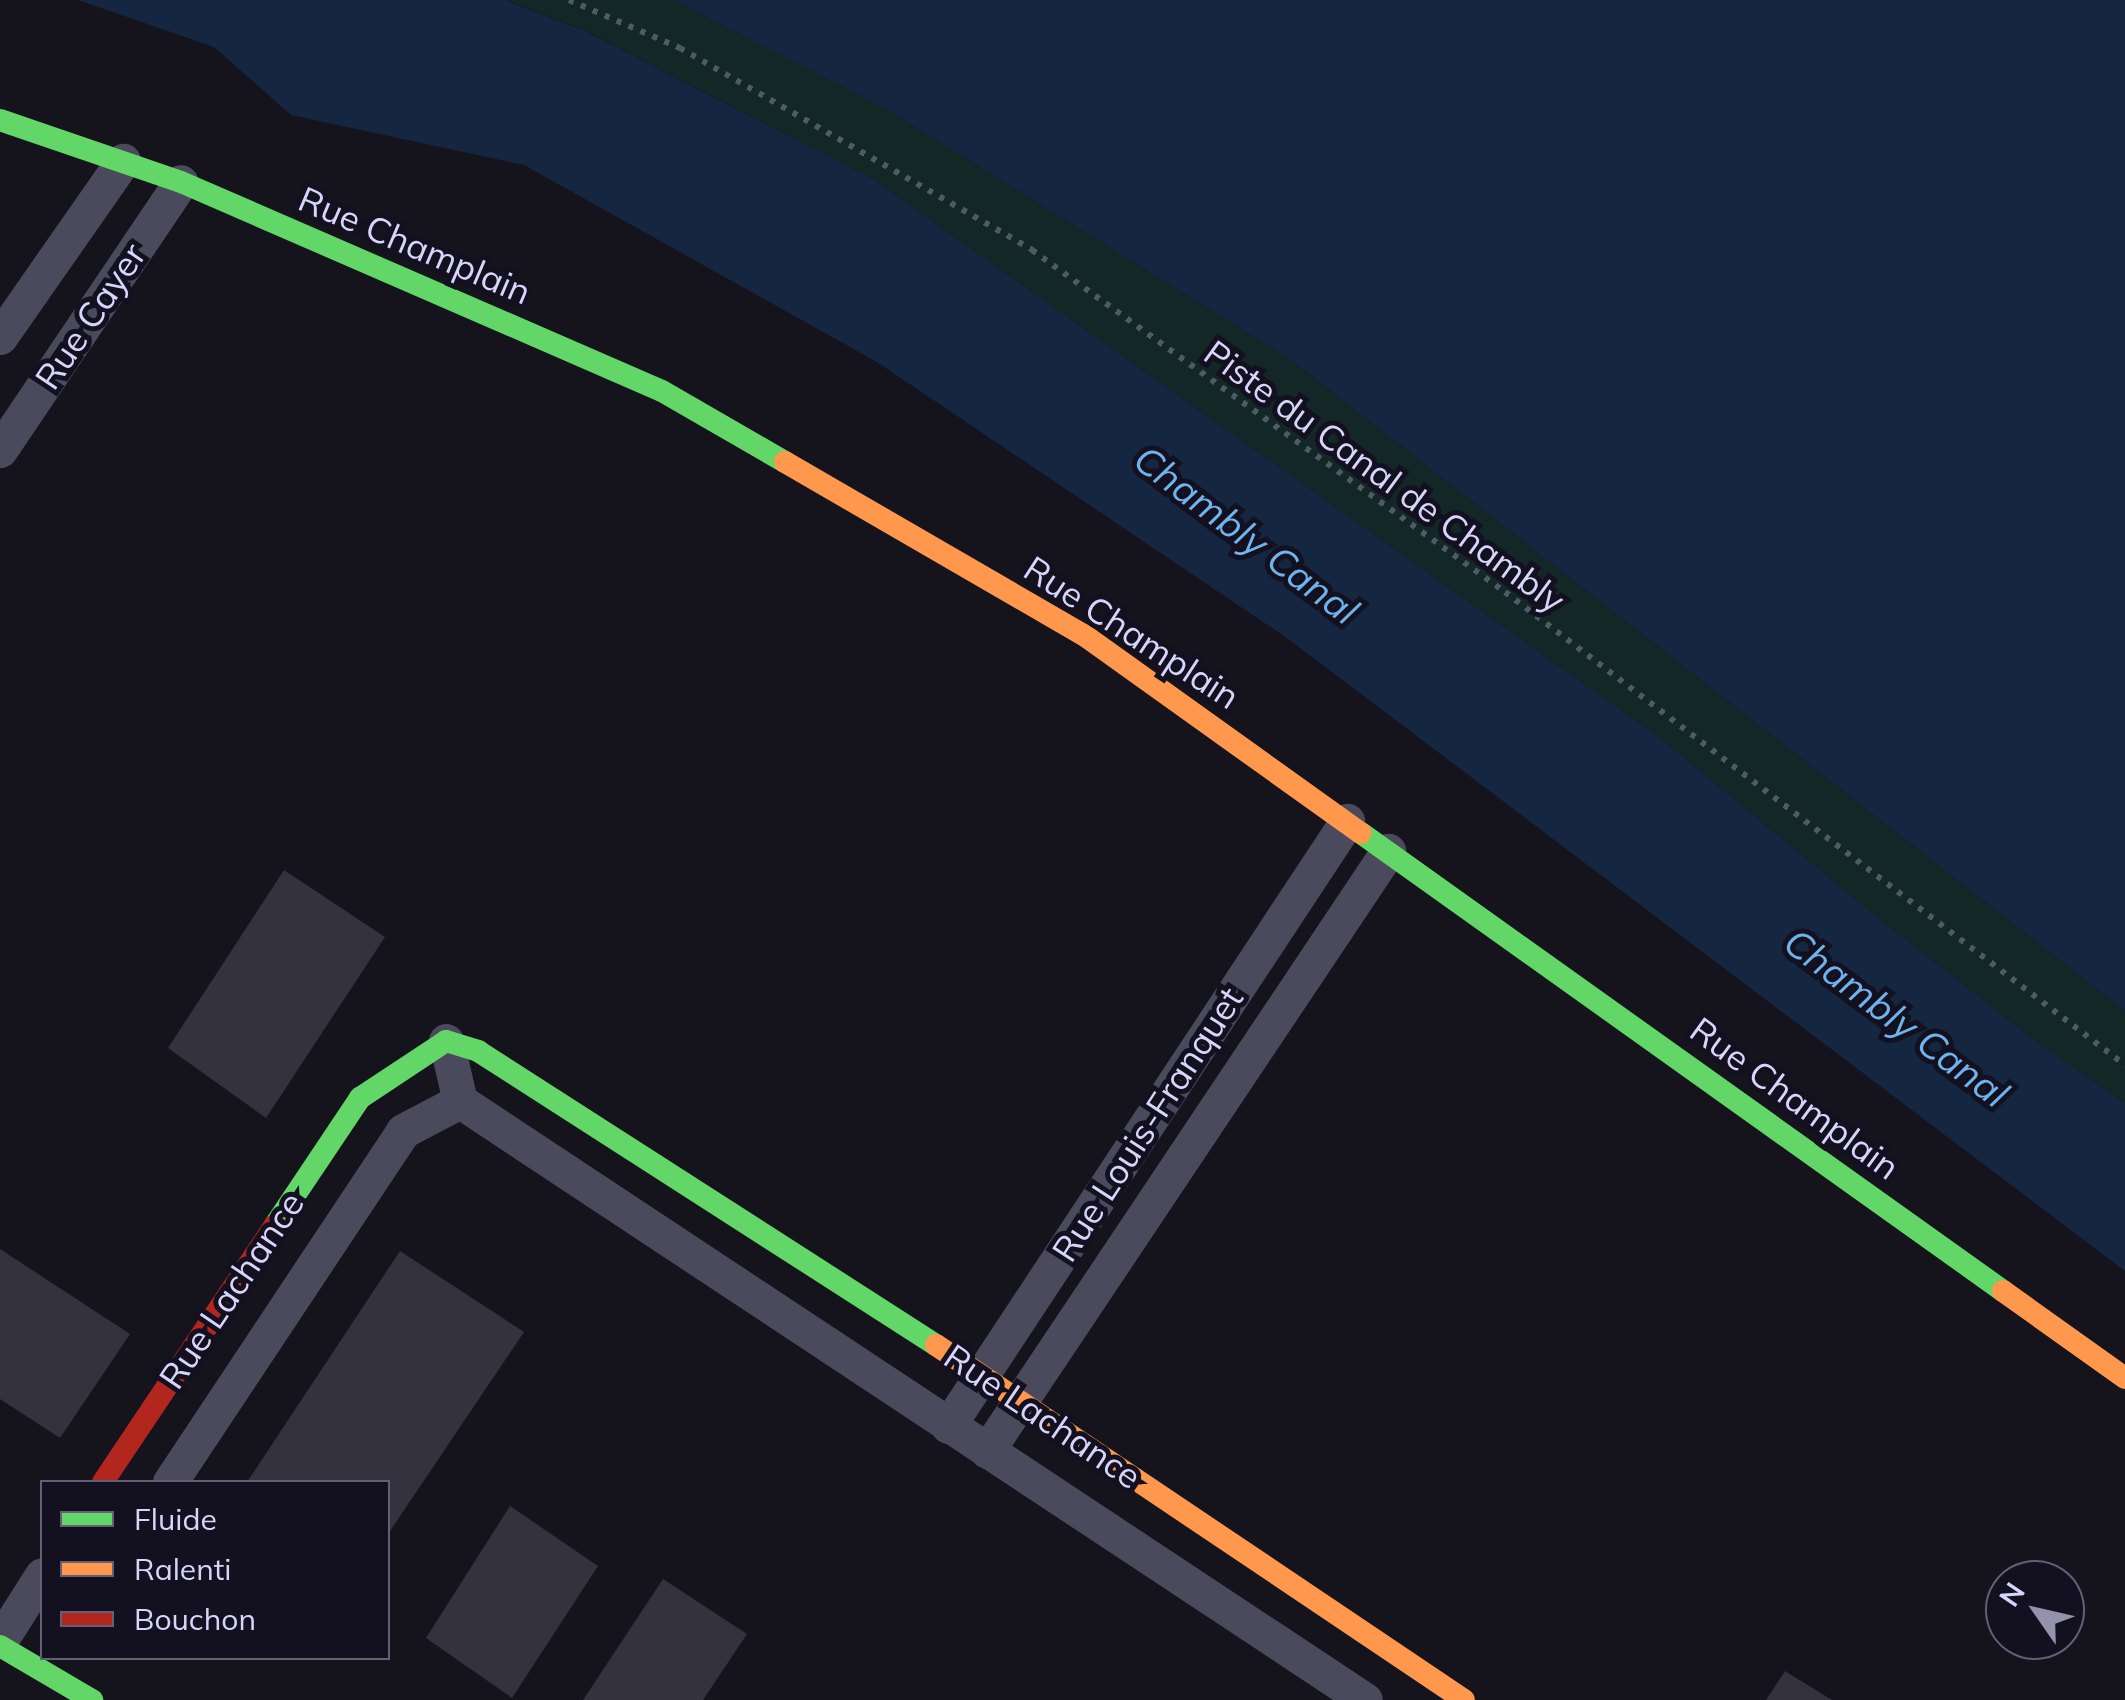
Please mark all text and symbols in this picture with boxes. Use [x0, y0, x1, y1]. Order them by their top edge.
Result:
street label: Rue Champlain [293, 177, 537, 313]
street label: Rue Cayer [26, 235, 154, 397]
street label: Piste du Canal de Chambly [1196, 331, 1574, 621]
water label: Chambly Canal [1125, 436, 1367, 634]
street label: Rue Champlain [1017, 547, 1247, 717]
water label: Chambly Canal [1775, 919, 2017, 1117]
street label: Rue Louis-Franquet [1043, 979, 1251, 1269]
street label: Rue Champlain [1682, 1008, 1908, 1188]
street label: Rue Lachance [150, 1184, 312, 1396]
street label: Rue Lachance [937, 1335, 1149, 1497]
legend [40, 1480, 390, 1660]
text: Fluide [134, 1500, 217, 1538]
text: Ralenti [134, 1550, 231, 1588]
north arrow [1985, 1560, 2085, 1660]
text: N [1991, 1576, 2032, 1613]
text: Bouchon [134, 1600, 256, 1638]

